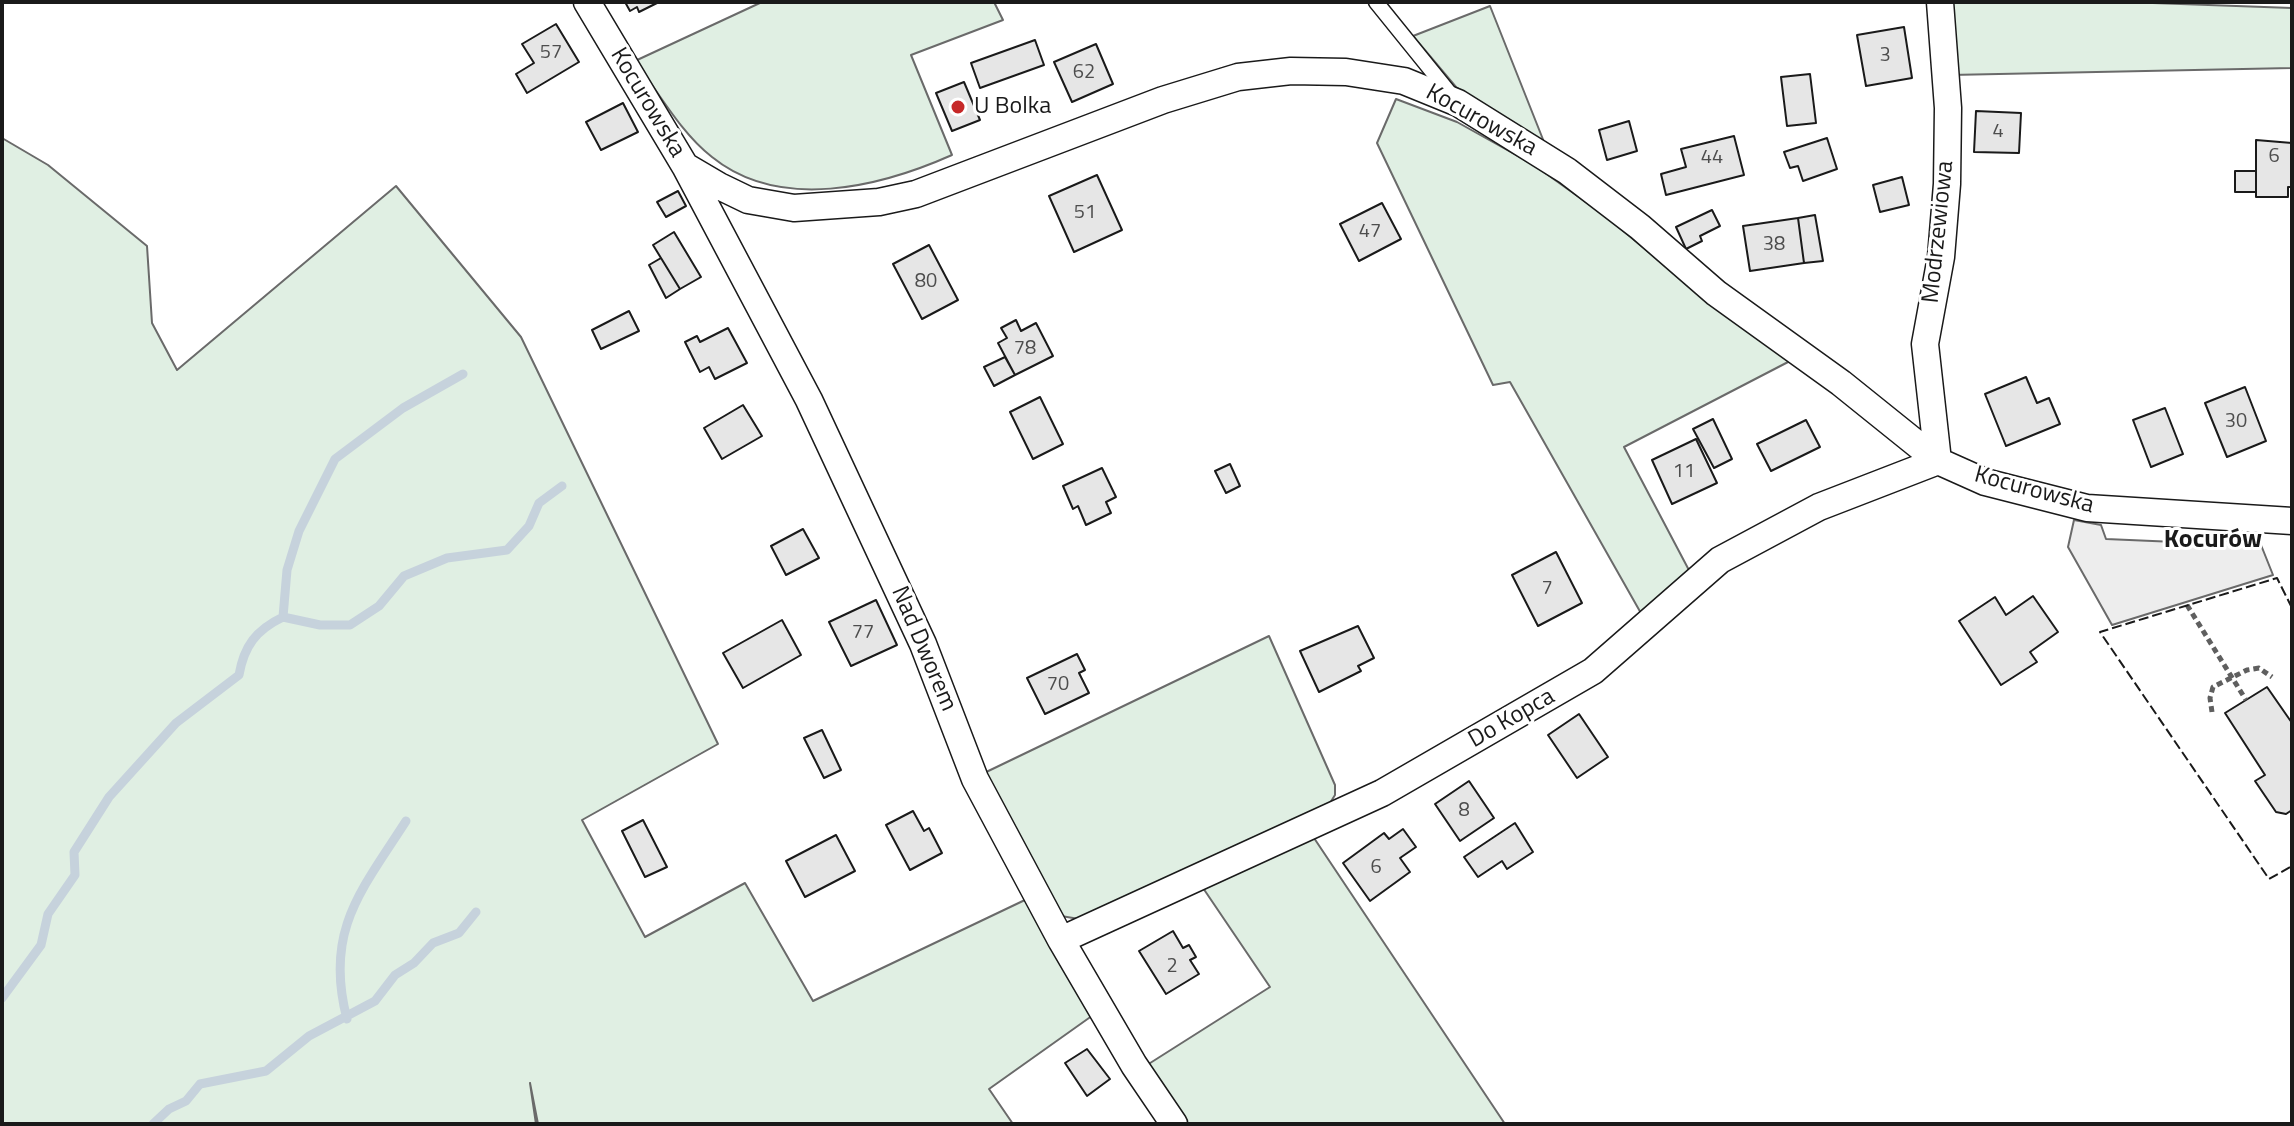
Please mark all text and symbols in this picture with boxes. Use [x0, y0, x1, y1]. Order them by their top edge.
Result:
house number: 57 [540, 41, 562, 65]
street label: Kocurowska [603, 43, 691, 163]
house number: 3 [1879, 44, 1891, 68]
house number: 62 [1073, 61, 1095, 85]
street label: Kocurowska [1420, 79, 1542, 163]
place label: U Bolka [974, 93, 1051, 121]
marker: U Bolka [949, 98, 967, 116]
house number: 4 [1992, 120, 2004, 144]
house number: 6 [2268, 145, 2280, 169]
house number: 44 [1701, 146, 1723, 170]
street label: Modrzewiowa [1917, 159, 1961, 305]
house number: 51 [1074, 201, 1096, 225]
house number: 47 [1359, 220, 1381, 244]
house number: 38 [1763, 233, 1785, 257]
house number: 80 [915, 270, 937, 294]
house number: 78 [1014, 337, 1036, 361]
house number: 30 [2225, 410, 2247, 434]
house number: 11 [1673, 460, 1695, 484]
street label: Kocurowska [1971, 461, 2097, 521]
district label: Kocurów [2164, 525, 2262, 557]
house number: 7 [1541, 577, 1553, 601]
street label: Nad Dworem [884, 582, 962, 716]
house number: 77 [852, 621, 874, 645]
house number: 70 [1047, 673, 1069, 697]
street label: Do Kopca [1464, 683, 1560, 755]
house number: 8 [1458, 799, 1470, 823]
house number: 6 [1370, 856, 1382, 880]
house number: 2 [1166, 955, 1178, 979]

